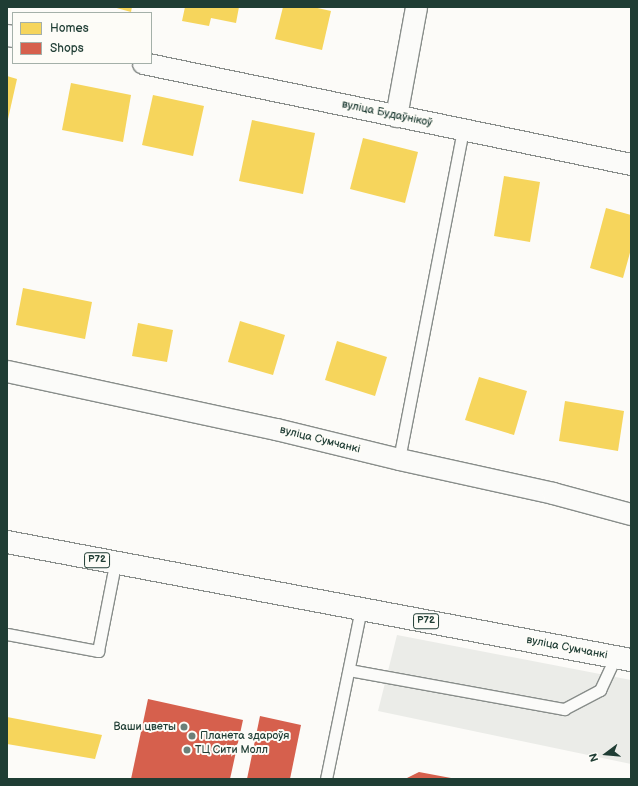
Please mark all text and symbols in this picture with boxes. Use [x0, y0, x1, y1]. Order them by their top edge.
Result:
legend [12, 12, 152, 64]
text: Homes [50, 21, 89, 36]
text: Shops [50, 41, 84, 56]
street label: вуліца Будаўнікоў [341, 98, 433, 130]
street label: вуліца Сумчанкі [278, 424, 362, 456]
road number: Р72 [84, 552, 110, 568]
road number: Р72 [413, 613, 439, 629]
street label: вуліца Сумчанкі [525, 634, 609, 662]
place label: Ваши цветы [114, 720, 176, 734]
marker: Ваши цветы [179, 722, 189, 732]
place label: Планета здароўя [200, 729, 289, 743]
marker: Планета здароўя [187, 731, 197, 741]
north arrow [586, 734, 626, 774]
place label: ТЦ Сити Молл [195, 743, 268, 757]
marker: ТЦ Сити Молл [182, 745, 192, 755]
text: N [587, 752, 601, 763]

